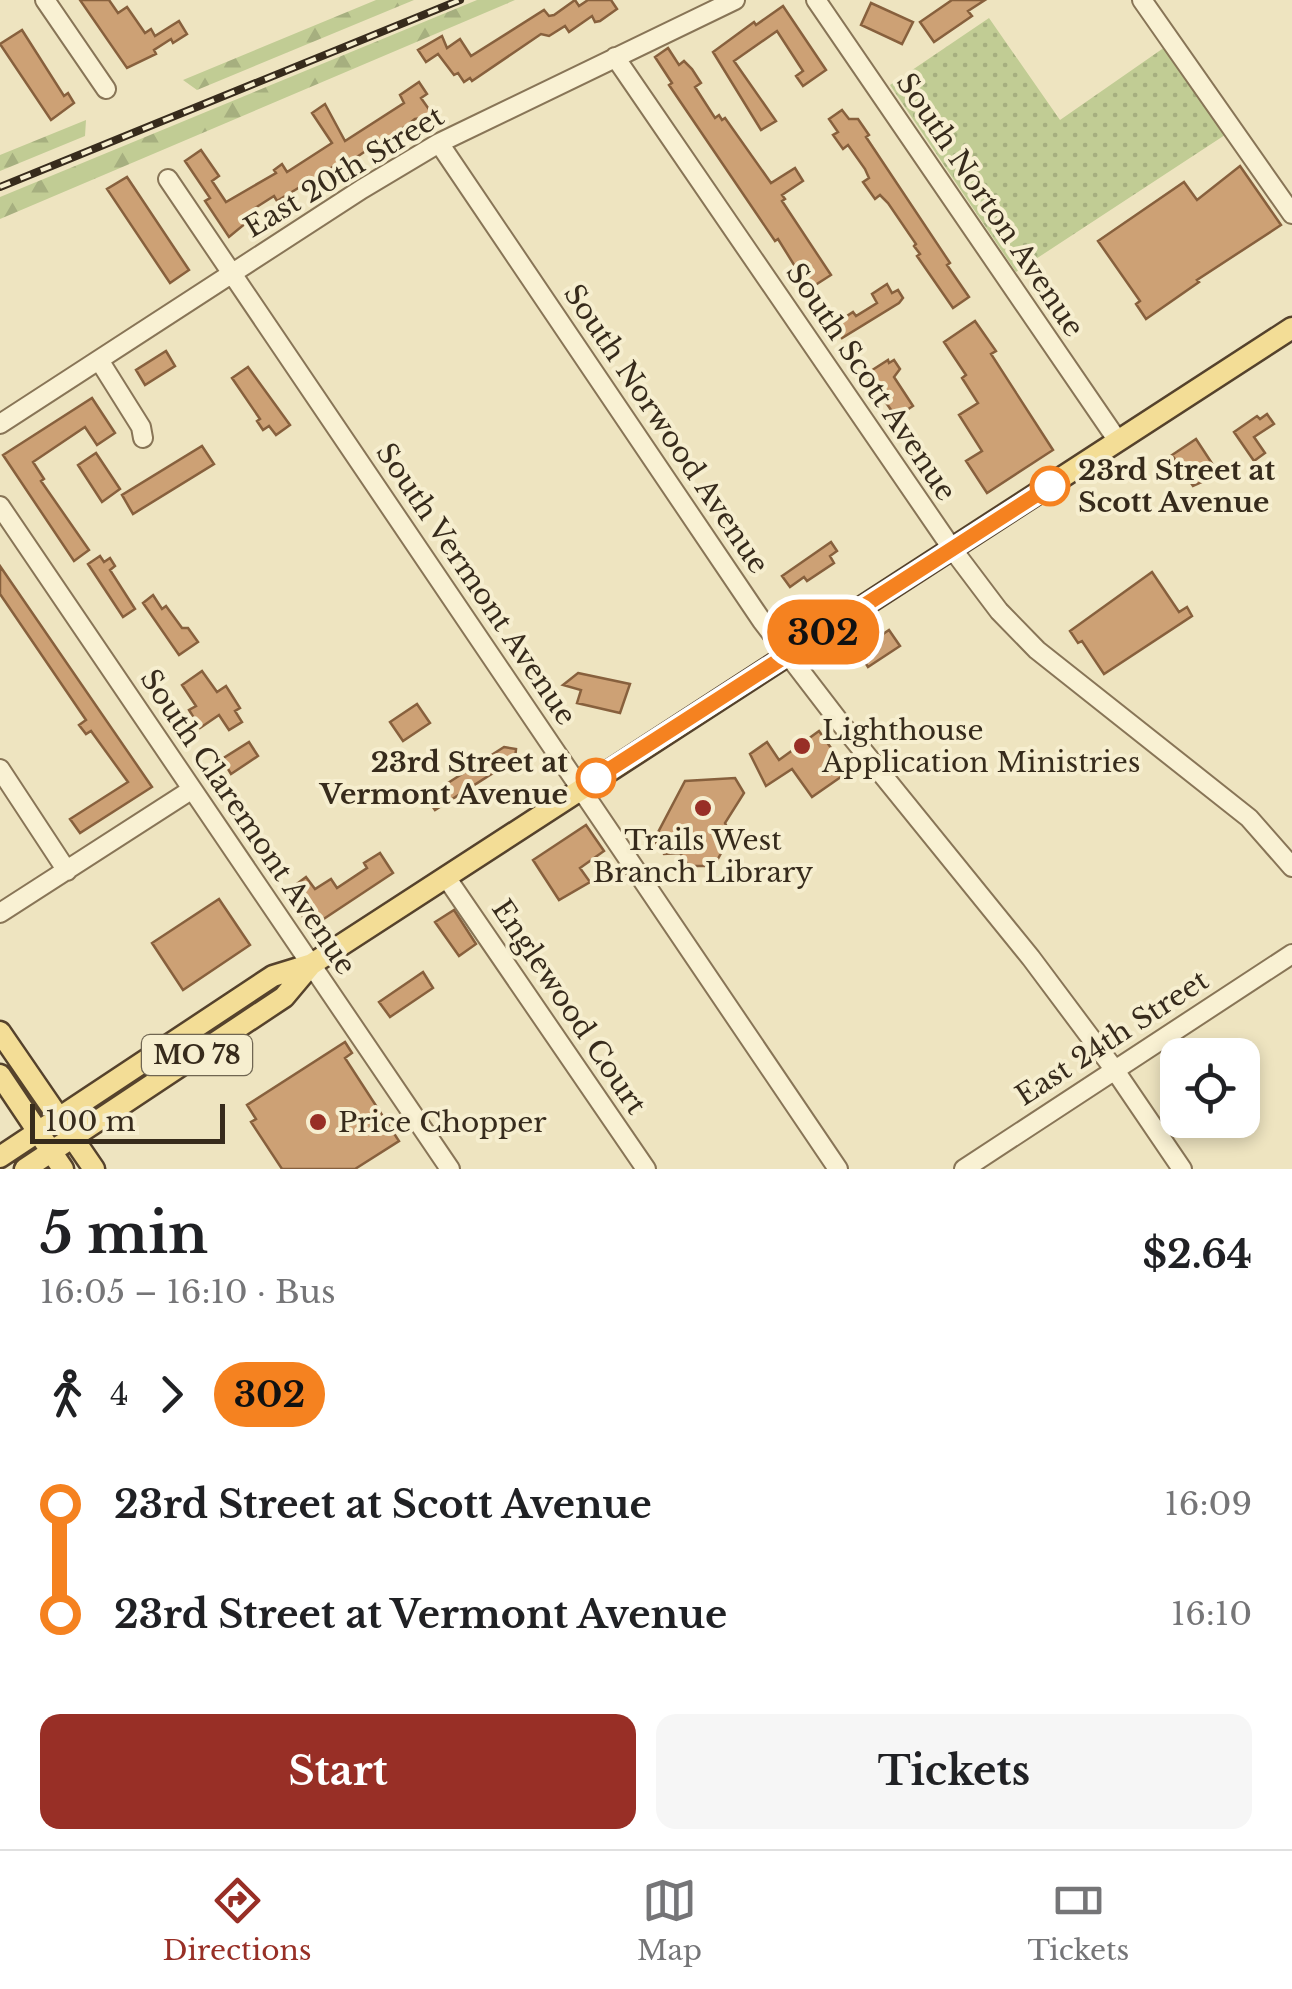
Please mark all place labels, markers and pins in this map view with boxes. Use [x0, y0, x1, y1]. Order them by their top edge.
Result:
place label: 23rd Street at Scott Avenue [1078, 453, 1276, 520]
marker: 23rd Street at Scott Avenue [1031, 467, 1069, 505]
place label: Lighthouse Application Ministries [821, 713, 1140, 780]
marker: Lighthouse Application Ministries [791, 735, 813, 757]
place label: 23rd Street at Vermont Avenue [319, 745, 568, 812]
marker: 23rd Street at Vermont Avenue [577, 759, 615, 797]
marker: Trails West Branch Library [692, 797, 714, 819]
place label: Trails West Branch Library [593, 823, 813, 890]
place label: Price Chopper [338, 1105, 547, 1140]
marker: Price Chopper [307, 1111, 329, 1133]

